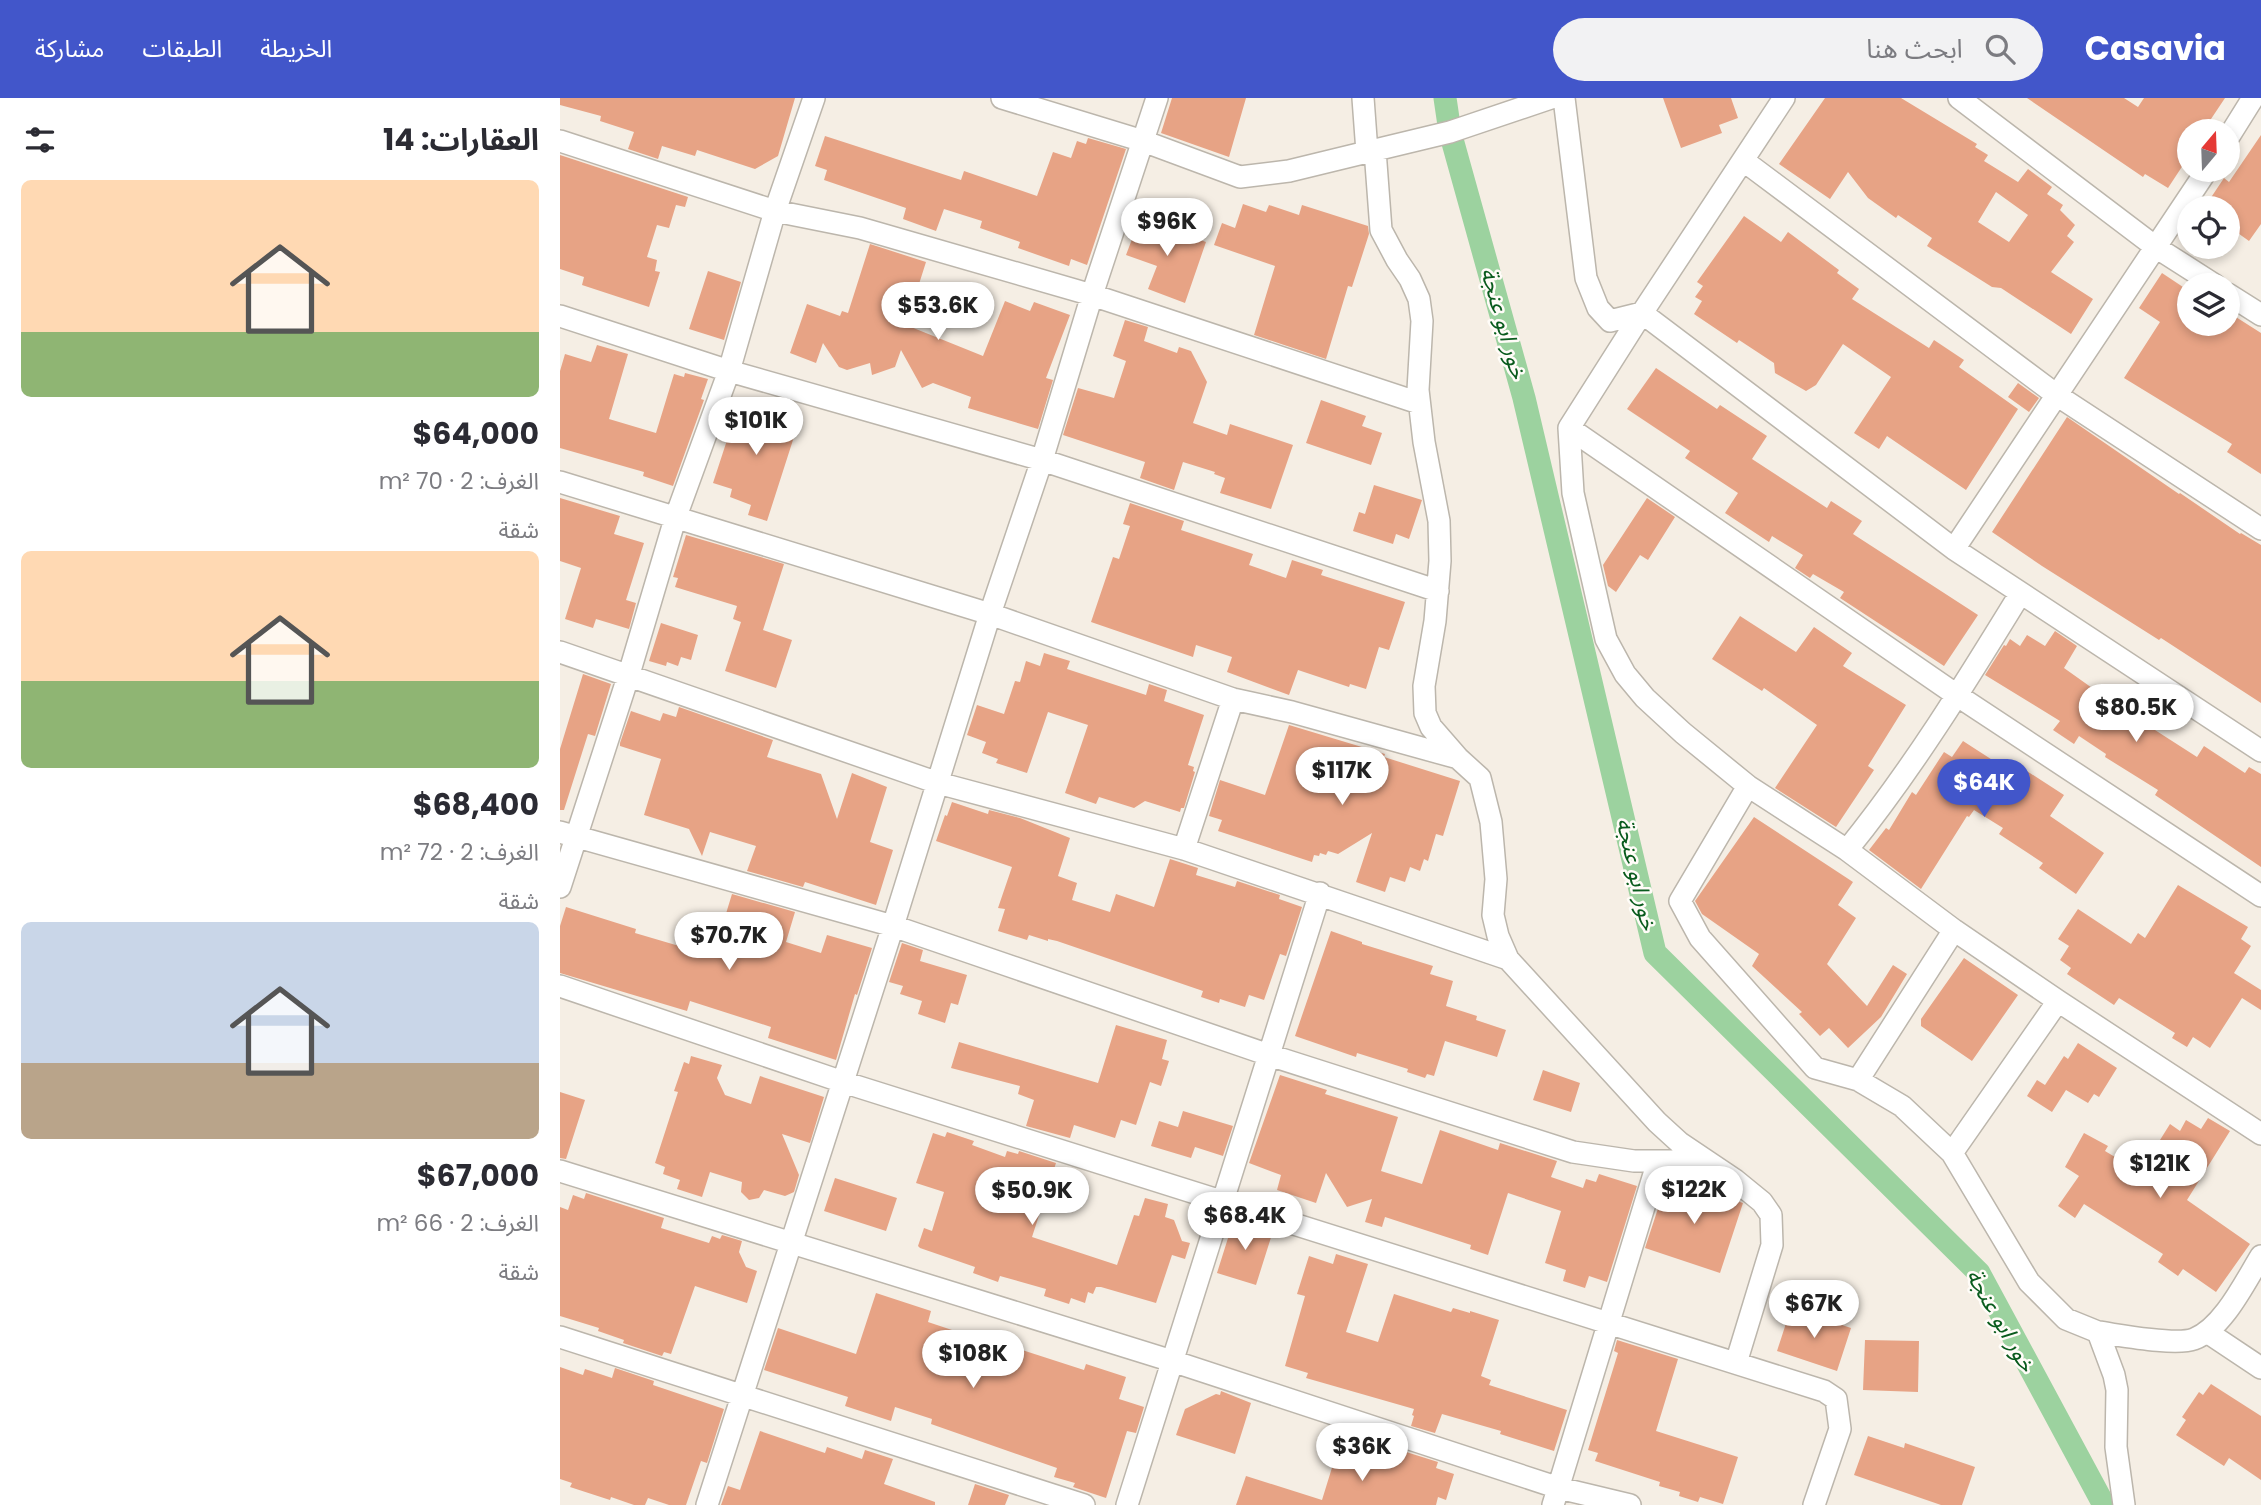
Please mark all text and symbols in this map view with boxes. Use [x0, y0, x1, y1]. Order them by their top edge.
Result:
search box [1553, 18, 2043, 81]
text: Casavia [2085, 25, 2226, 72]
icon: search [1981, 30, 2019, 68]
text: ابحث هنا [1866, 31, 1963, 67]
text: مشاركة [35, 32, 104, 65]
text: الطبقات [142, 32, 222, 65]
text: الخريطة [260, 32, 332, 65]
text: العقارات: 14 [383, 118, 539, 161]
north arrow [2177, 119, 2240, 182]
map controls [2177, 119, 2240, 336]
icon: filters [21, 121, 59, 159]
button: locate [2177, 196, 2240, 259]
pin: $96K [1126, 198, 1208, 258]
text: $96K [1137, 205, 1197, 237]
icon: home [217, 226, 343, 352]
water label: خور ابو عنجة [1473, 264, 1535, 383]
button: layers [2177, 273, 2240, 336]
pin: $53.6K [881, 282, 995, 342]
text: $53.6K [897, 289, 979, 321]
pin: $101K [707, 398, 805, 457]
text: $101K [724, 404, 788, 436]
text: $64,000 [413, 412, 539, 455]
text: الغرف: 2 · 70 m² [379, 465, 539, 497]
text: شقة [498, 514, 539, 546]
icon: home [217, 597, 343, 723]
pin: $80.5K [2079, 684, 2193, 744]
text: $80.5K [2095, 691, 2177, 723]
pin: $117K [1293, 748, 1391, 807]
text: $117K [1312, 754, 1372, 786]
pin: $64K [1943, 760, 2025, 819]
text: $64K [1953, 766, 2015, 798]
text: $68,400 [413, 783, 539, 826]
water label: خور ابو عنجة [1609, 815, 1666, 934]
text: الغرف: 2 · 72 m² [380, 836, 539, 868]
text: شقة [498, 885, 539, 917]
pin: $70.7K [672, 912, 786, 972]
text: $70.7K [690, 919, 768, 951]
icon: home [217, 968, 343, 1094]
pin: $121K [2111, 1140, 2209, 1200]
text: $121K [2129, 1147, 2191, 1179]
text: $67,000 [417, 1154, 539, 1197]
pin: $122K [1645, 1166, 1743, 1226]
pin: $50.9K [975, 1168, 1089, 1227]
text: $122K [1661, 1173, 1727, 1205]
text: $50.9K [991, 1174, 1073, 1206]
pin: $68.4K [1188, 1192, 1302, 1252]
text: $68.4K [1204, 1199, 1286, 1231]
text: الغرف: 2 · 66 m² [376, 1207, 539, 1239]
text: شقة [498, 1256, 539, 1288]
water label: خور ابو عنجة [1959, 1262, 2044, 1378]
pin: $67K [1773, 1280, 1855, 1340]
text: $67K [1785, 1287, 1843, 1319]
pin: $108K [924, 1330, 1022, 1390]
text: $108K [938, 1337, 1008, 1369]
pin: $36K [1321, 1424, 1403, 1483]
text: $36K [1332, 1430, 1392, 1462]

